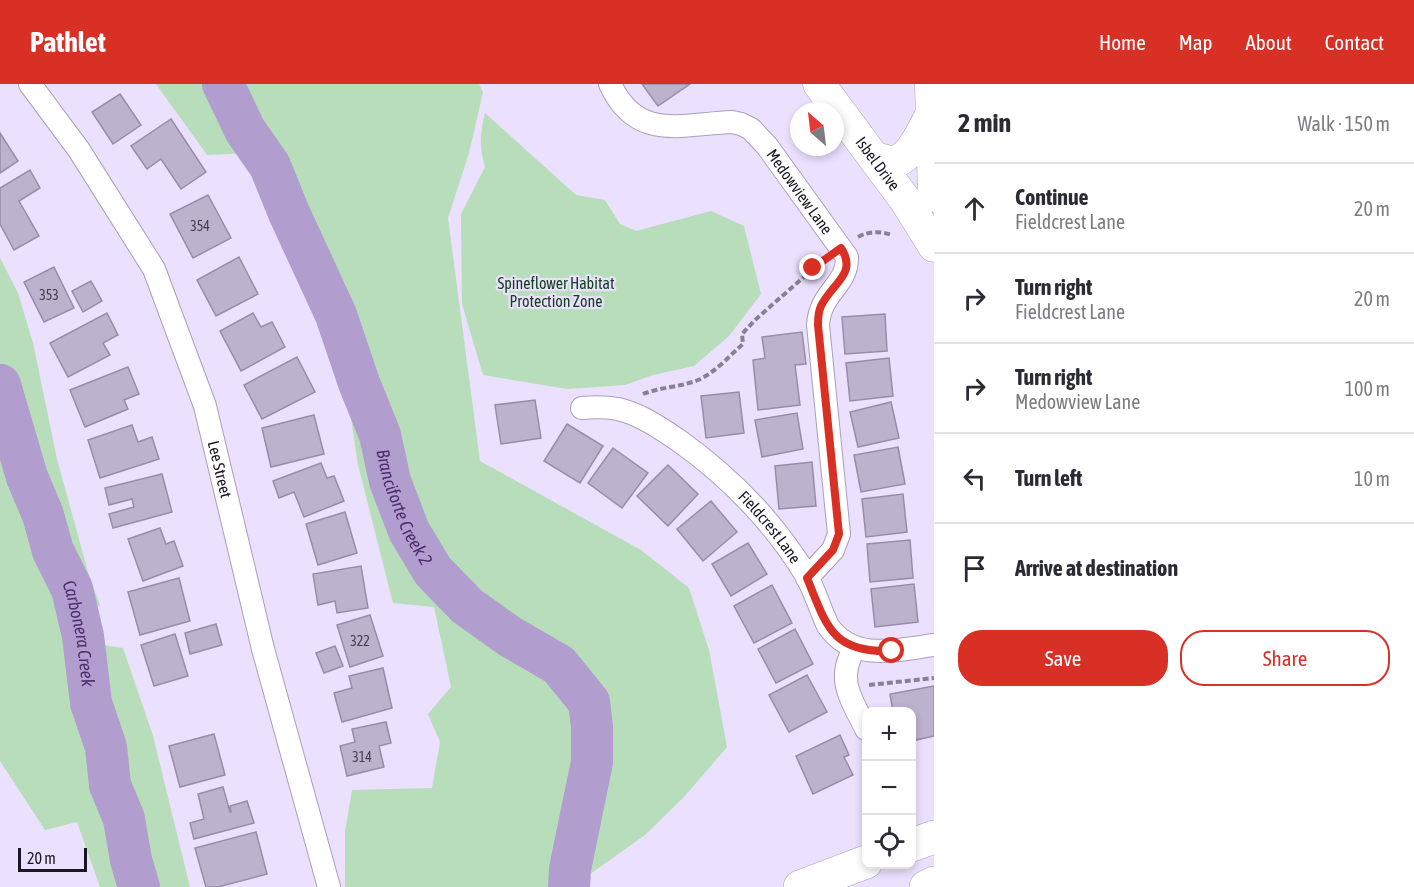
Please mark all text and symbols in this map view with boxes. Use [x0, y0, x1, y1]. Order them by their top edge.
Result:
text: Pathlet [30, 26, 106, 58]
text: Home [1099, 30, 1146, 54]
text: Map [1179, 30, 1213, 54]
text: About [1246, 30, 1292, 54]
text: Contact [1325, 30, 1384, 54]
north arrow [790, 102, 844, 156]
text: 2 min [958, 108, 1011, 138]
text: Walk · 150 m [1298, 112, 1390, 135]
street label: Isbel Drive [852, 133, 904, 194]
street label: Medowview Lane [763, 146, 836, 238]
text: Continue [1015, 184, 1089, 210]
icon: ahead [958, 192, 991, 225]
text: 20 m [1354, 197, 1390, 220]
text: Fieldcrest Lane [1015, 210, 1125, 233]
house number: 354 [190, 218, 210, 234]
route end [799, 254, 825, 280]
park label: Spineflower Habitat Protection Zone [497, 274, 615, 310]
text: Turn right [1015, 274, 1092, 300]
icon: right [958, 282, 991, 315]
house number: 353 [39, 287, 59, 303]
text: 20 m [1354, 287, 1390, 310]
text: Fieldcrest Lane [1015, 300, 1125, 323]
text: Turn right [1015, 364, 1092, 390]
icon: right [958, 372, 991, 405]
text: 100 m [1345, 377, 1390, 400]
text: Medowview Lane [1015, 390, 1140, 413]
street label: Lee Street [205, 439, 236, 500]
water label: Branciforte Creek 2 [373, 447, 437, 568]
icon: left [958, 462, 991, 495]
text: Turn left [1015, 465, 1082, 491]
text: 10 m [1354, 467, 1390, 490]
street label: Fieldcrest Lane [735, 487, 805, 566]
icon: arrive [958, 552, 991, 585]
text: Arrive at destination [1015, 555, 1178, 581]
water label: Carbonera Creek [59, 576, 100, 689]
button: Save [958, 630, 1168, 686]
button: Share [1180, 630, 1390, 686]
house number: 322 [350, 633, 370, 649]
route start [878, 637, 904, 663]
map controls [862, 707, 916, 869]
button: + [862, 707, 916, 761]
house number: 314 [352, 749, 372, 765]
button: − [862, 761, 916, 815]
button: locate [862, 815, 916, 869]
scale bar [18, 845, 87, 872]
text: 20 m [27, 849, 56, 867]

